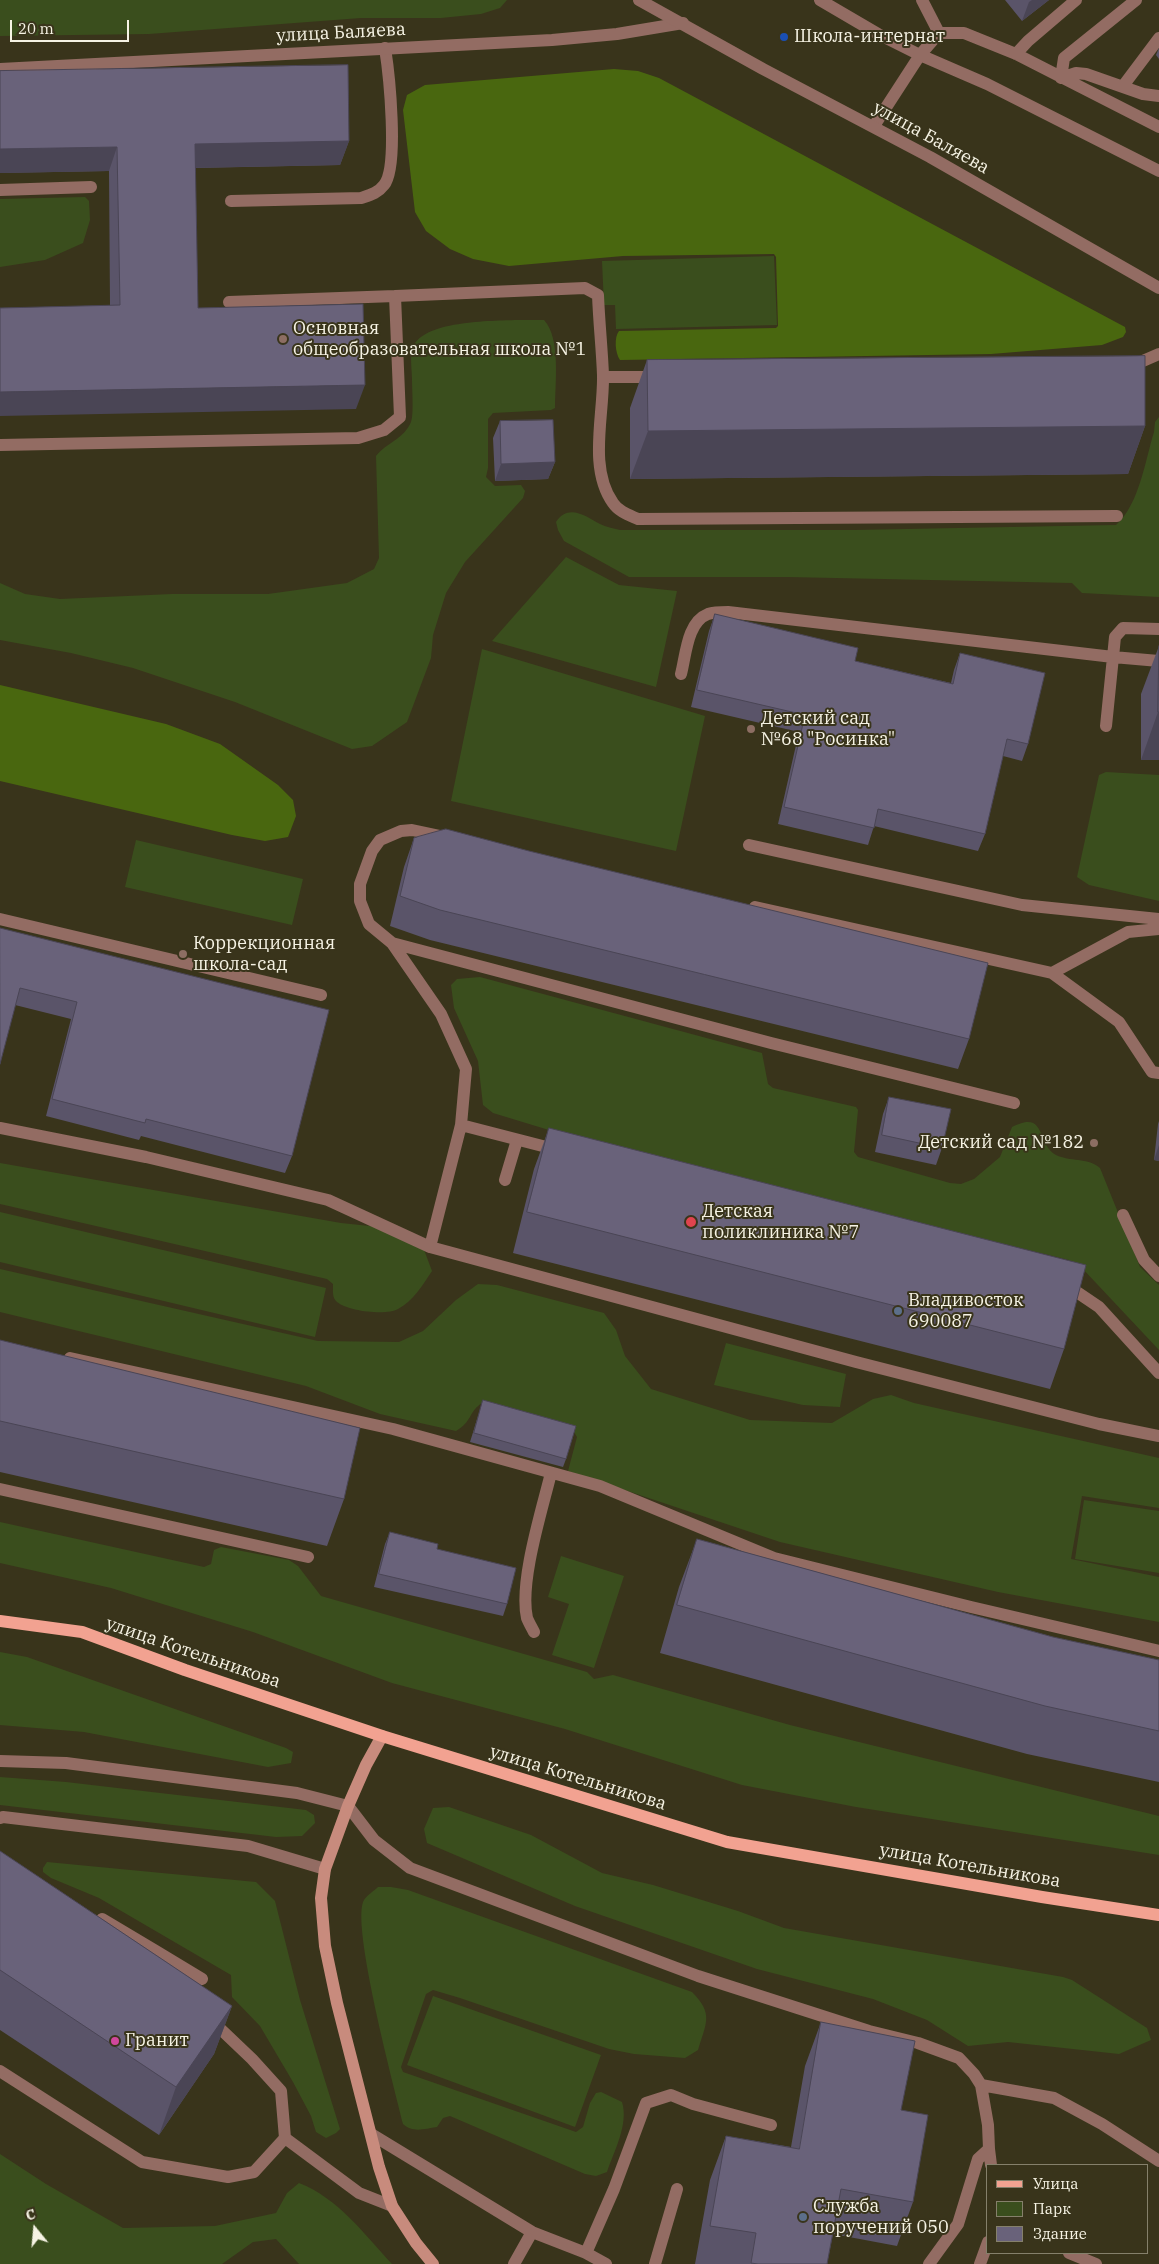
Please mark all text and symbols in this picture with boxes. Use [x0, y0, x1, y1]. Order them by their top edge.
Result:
scale bar [12, 10, 131, 42]
text: 20 m [18, 19, 54, 38]
street label: улица Баляева [276, 19, 406, 47]
place label: Школа-интернат [794, 26, 945, 48]
marker: Школа-интернат [778, 31, 790, 43]
street label: улица Баляева [869, 97, 993, 179]
place label: Основная общеобразовательная школа №1 [293, 318, 586, 360]
marker: Основная общеобразовательная школа №1 [277, 333, 289, 345]
place label: Детский сад №68 "Росинка" [761, 708, 895, 751]
marker: Детский сад №68 "Росинка" [745, 723, 757, 735]
place label: Коррекционная школа-сад [193, 933, 335, 976]
marker: Коррекционная школа-сад [177, 948, 189, 960]
place label: Детский сад №182 [918, 1132, 1084, 1154]
marker: Детский сад №182 [1088, 1137, 1100, 1149]
place label: Детская поликлиника №7 [702, 1201, 859, 1244]
marker: Детская поликлиника №7 [684, 1215, 698, 1229]
place label: Владивосток 690087 [908, 1290, 1023, 1332]
marker: Владивосток 690087 [892, 1305, 904, 1317]
street label: улица Котельникова [103, 1613, 283, 1693]
street label: улица Котельникова [487, 1741, 669, 1815]
street label: улица Котельникова [878, 1839, 1062, 1893]
place label: Гранит [125, 2030, 189, 2052]
marker: Гранит [109, 2035, 121, 2047]
legend [986, 2164, 1149, 2254]
text: Улица [1033, 2174, 1078, 2193]
place label: Служба поручений 050 [813, 2196, 949, 2238]
text: Парк [1033, 2199, 1071, 2218]
north arrow [10, 2204, 60, 2254]
text: С [24, 2205, 38, 2225]
marker: Служба поручений 050 [797, 2211, 809, 2223]
text: Здание [1033, 2224, 1087, 2243]

